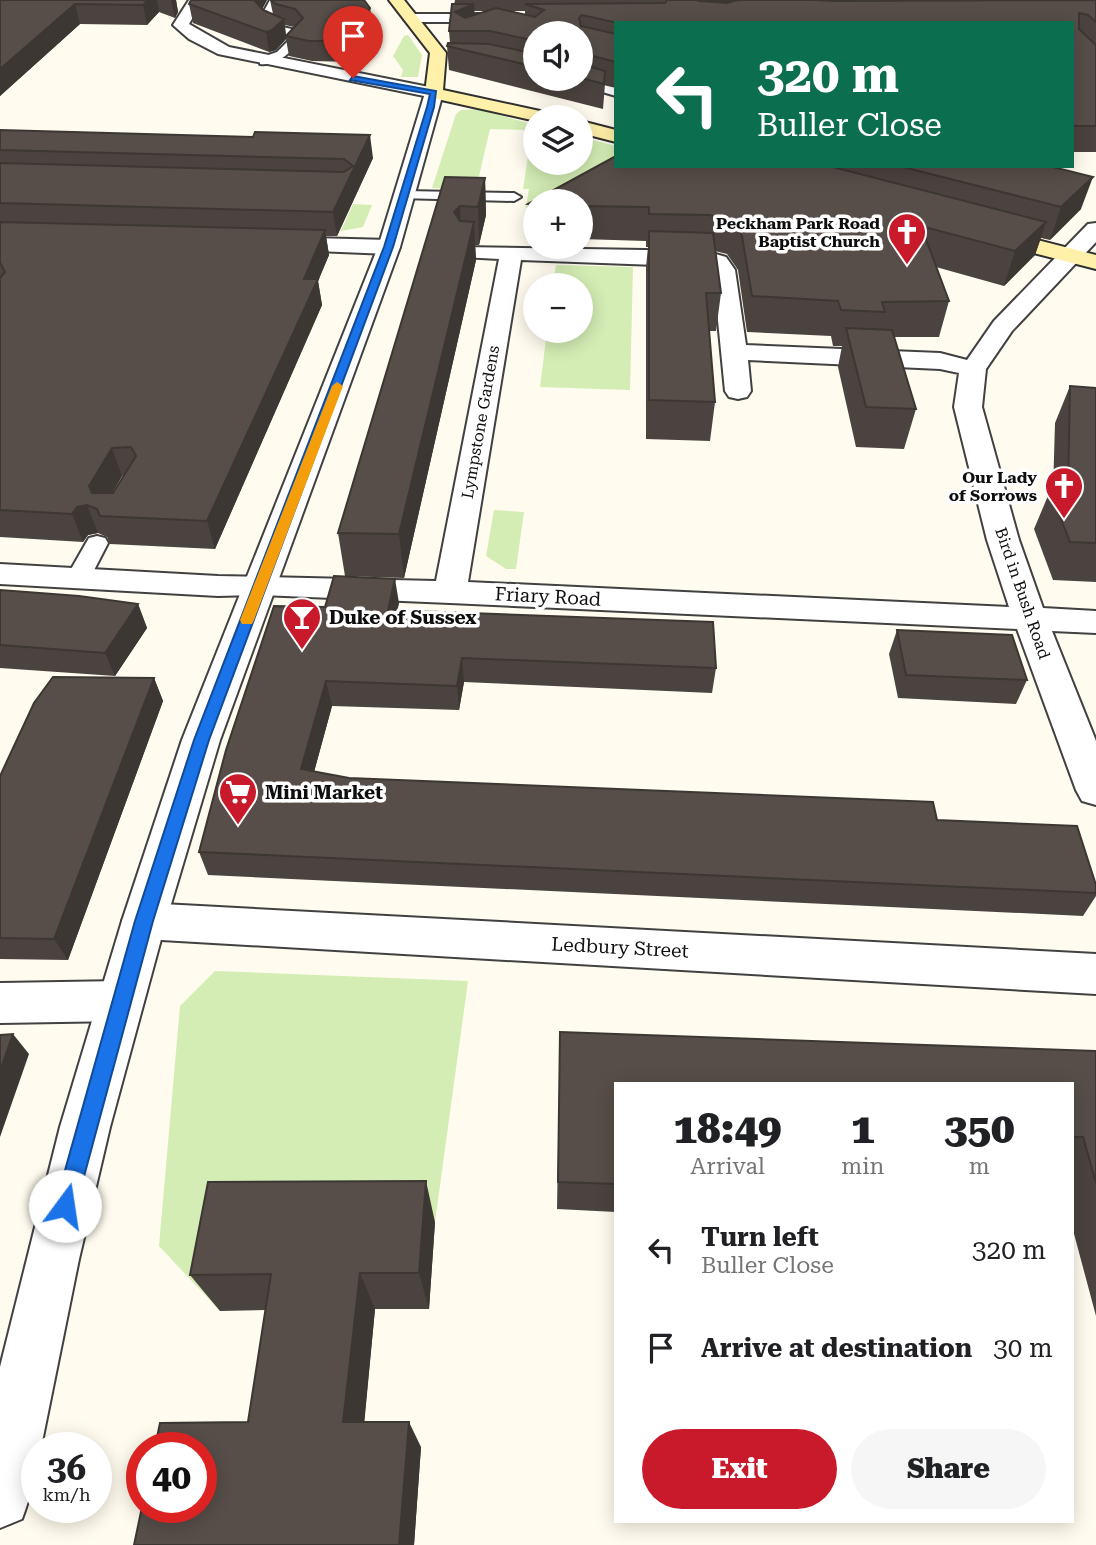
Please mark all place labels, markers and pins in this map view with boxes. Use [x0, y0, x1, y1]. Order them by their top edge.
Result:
pin [323, 6, 383, 78]
church icon: Peckham Park Road Baptist Church [886, 211, 928, 266]
place label: Peckham Park Road Baptist Church [716, 214, 880, 251]
church icon: Our Lady of Sorrows [1043, 465, 1085, 520]
place label: Our Lady of Sorrows [949, 468, 1037, 505]
bar icon: Duke of Sussex [281, 596, 323, 651]
place label: Duke of Sussex [329, 606, 477, 629]
supermarket icon: Mini Market [217, 771, 259, 826]
place label: Mini Market [265, 781, 383, 804]

